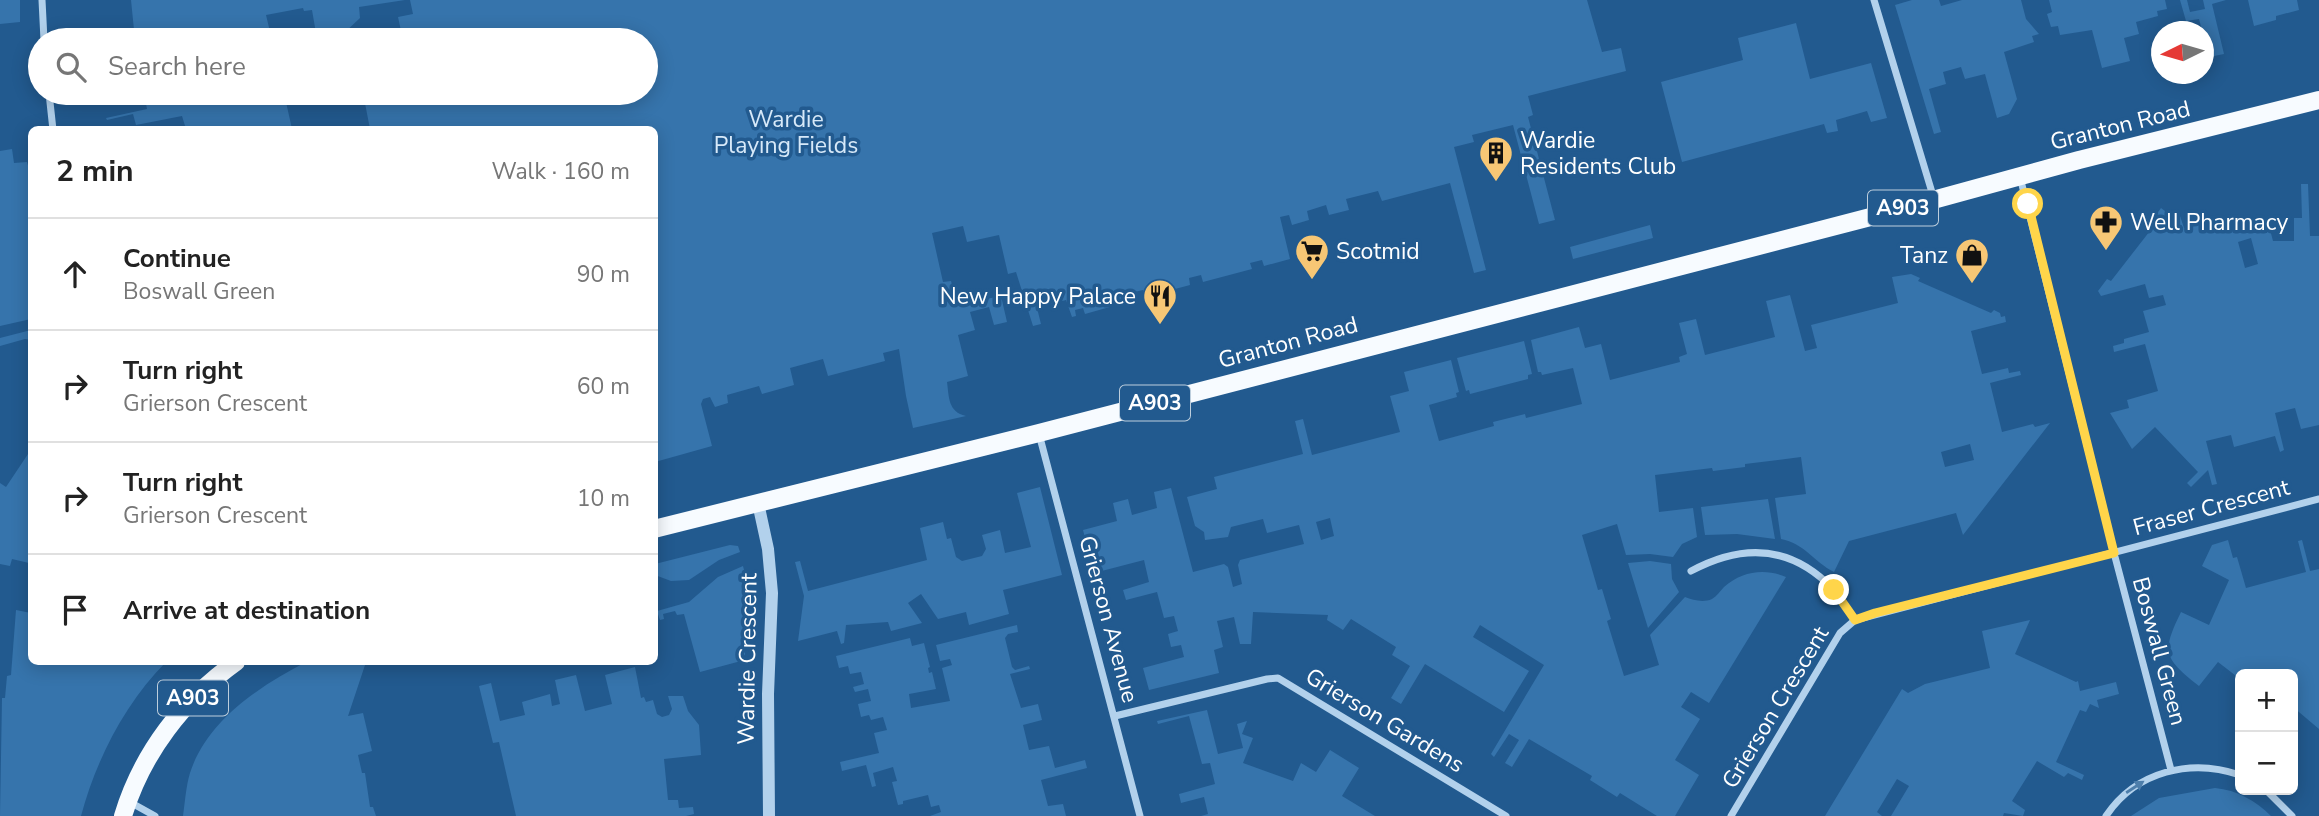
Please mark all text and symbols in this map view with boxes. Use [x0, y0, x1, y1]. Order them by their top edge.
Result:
north arrow [2151, 21, 2214, 84]
search box [28, 28, 658, 105]
icon: search [52, 48, 90, 86]
text: Search here [108, 49, 246, 84]
street label: Granton Road [2047, 93, 2193, 158]
park label: Wardie Playing Fields [714, 104, 858, 161]
place label: Wardie Residents Club [1520, 125, 1676, 182]
building icon: Wardie Residents Club [1477, 134, 1515, 183]
text: 2 min [56, 151, 134, 192]
text: Walk · 160 m [491, 156, 630, 187]
route start [2012, 188, 2043, 219]
road number: A903 [1868, 190, 1938, 226]
pharmacy icon: Well Pharmacy [2087, 203, 2125, 252]
place label: Well Pharmacy [2130, 207, 2288, 238]
supermarket icon: Scotmid [1293, 232, 1331, 281]
place label: Scotmid [1336, 236, 1420, 267]
shop icon: Tanz [1953, 236, 1991, 285]
place label: Tanz [1900, 240, 1948, 271]
text: Continue [123, 241, 231, 276]
icon: ahead [56, 255, 94, 293]
text: 90 m [577, 259, 630, 290]
text: Boswall Green [123, 276, 275, 307]
restaurant icon: New Happy Palace [1141, 277, 1179, 326]
place label: New Happy Palace [940, 281, 1136, 312]
street label: Granton Road [1215, 309, 1361, 376]
text: Turn right [123, 353, 242, 388]
icon: right [56, 367, 94, 405]
text: 60 m [577, 371, 630, 402]
road number: A903 [1120, 386, 1190, 420]
text: Grierson Crescent [123, 388, 307, 419]
text: Turn right [123, 465, 242, 500]
street label: Fraser Crescent [2129, 471, 2294, 543]
icon: right [56, 479, 94, 517]
text: 10 m [577, 483, 630, 514]
text: Grierson Crescent [123, 500, 307, 531]
street label: Grierson Avenue [1071, 532, 1146, 706]
street label: Wardie Crescent [731, 572, 765, 745]
route end [1818, 574, 1849, 605]
street label: Boswall Green [2125, 574, 2194, 729]
icon: arrive [56, 591, 94, 629]
text: Arrive at destination [123, 593, 370, 628]
street label: Grierson Crescent [1715, 620, 1837, 794]
street label: Grierson Gardens [1300, 661, 1470, 780]
map controls [2235, 669, 2298, 795]
button: + [2235, 669, 2298, 732]
road number: A903 [158, 680, 228, 716]
button: − [2235, 732, 2298, 795]
one-way arrow [2125, 781, 2144, 794]

